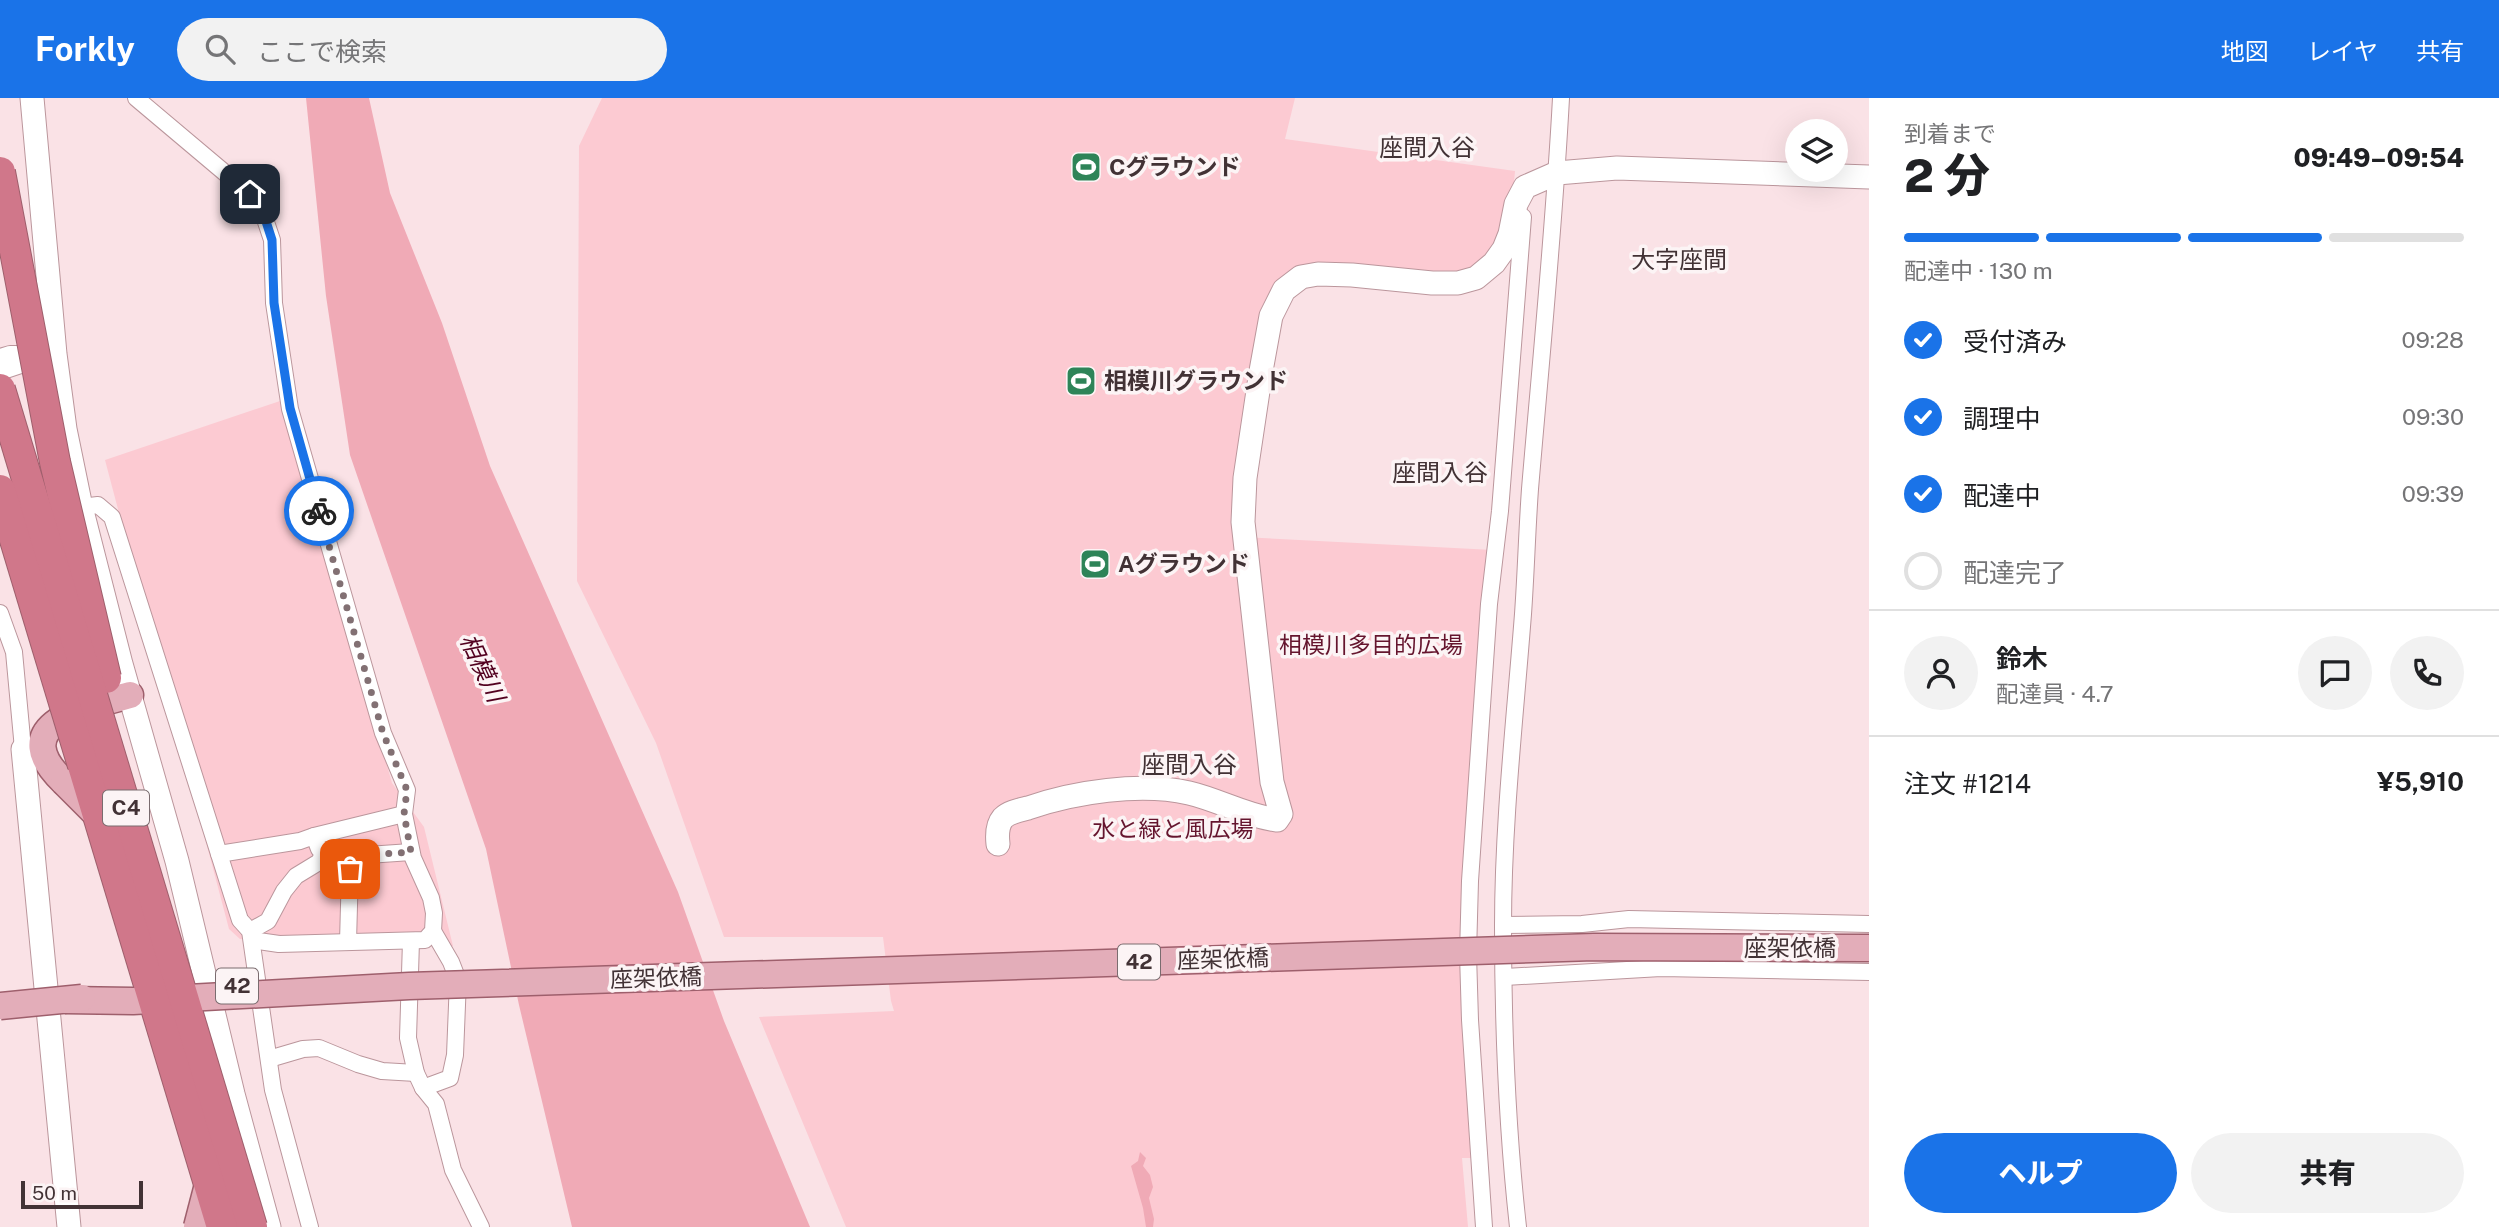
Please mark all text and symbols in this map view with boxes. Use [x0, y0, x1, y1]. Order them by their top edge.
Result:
search box [177, 18, 667, 81]
text: Forkly [35, 30, 135, 68]
icon: search [201, 30, 239, 68]
text: ここで検索 [257, 36, 387, 67]
text: 地図 [2221, 37, 2269, 65]
text: レイヤ [2307, 37, 2378, 65]
text: 共有 [2416, 37, 2464, 65]
map controls [1785, 119, 1848, 182]
button: layers [1785, 119, 1848, 182]
text: 到着まで [1904, 120, 1996, 147]
district label: 座間入谷 [1379, 133, 1475, 161]
text: 09:49–09:54 [2294, 142, 2464, 173]
text: 2 分 [1904, 148, 1990, 202]
sports icon: Cグラウンド [1069, 150, 1103, 184]
place label: Cグラウンド [1109, 153, 1241, 180]
pin [220, 164, 280, 224]
icon: home [231, 175, 269, 213]
district label: 大字座間 [1631, 245, 1727, 273]
text: 配達中 · 130 m [1904, 257, 2053, 284]
icon: check [1904, 321, 1942, 359]
text: 受付済み [1963, 326, 2067, 357]
text: 09:28 [2401, 326, 2464, 353]
sports icon: 相模川グラウンド [1064, 364, 1098, 398]
place label: 相模川グラウンド [1104, 367, 1288, 394]
icon: check [1904, 398, 1942, 436]
text: 調理中 [1963, 403, 2041, 434]
text: 09:30 [2402, 403, 2464, 430]
district label: 座間入谷 [1392, 458, 1488, 486]
icon: check [1904, 475, 1942, 513]
courier [284, 476, 354, 546]
text: 配達中 [1963, 480, 2041, 511]
text: 09:39 [2402, 480, 2464, 507]
icon: bike [300, 492, 338, 530]
sports icon: Aグラウンド [1078, 547, 1112, 581]
place label: Aグラウンド [1118, 550, 1250, 577]
text: 配達完了 [1963, 557, 2067, 588]
water label: 相模川 [455, 629, 512, 709]
park label: 相模川多目的広場 [1279, 631, 1463, 658]
button: person [1904, 636, 1978, 710]
button: chat [2298, 636, 2372, 710]
button: phone [2390, 636, 2464, 710]
text: 鈴木 [1996, 643, 2048, 674]
text: 配達員 · 4.7 [1996, 680, 2114, 707]
district label: 座間入谷 [1141, 750, 1237, 778]
text: ¥5,910 [2377, 766, 2464, 797]
text: 注文 #1214 [1904, 768, 2031, 799]
road number: C4 [103, 790, 149, 826]
park label: 水と緑と風広場 [1093, 815, 1254, 842]
pin [320, 839, 380, 899]
icon: bag [331, 850, 369, 888]
street label: 座架依橋 [1744, 934, 1836, 961]
street label: 座架依橋 [1177, 943, 1269, 974]
road number: 42 [1118, 944, 1160, 980]
street label: 座架依橋 [610, 962, 702, 993]
road number: 42 [216, 968, 258, 1004]
button: ヘルプ [1904, 1133, 2177, 1213]
button: 共有 [2191, 1133, 2464, 1213]
scale bar [21, 1178, 144, 1210]
text: 50 m [32, 1182, 77, 1204]

